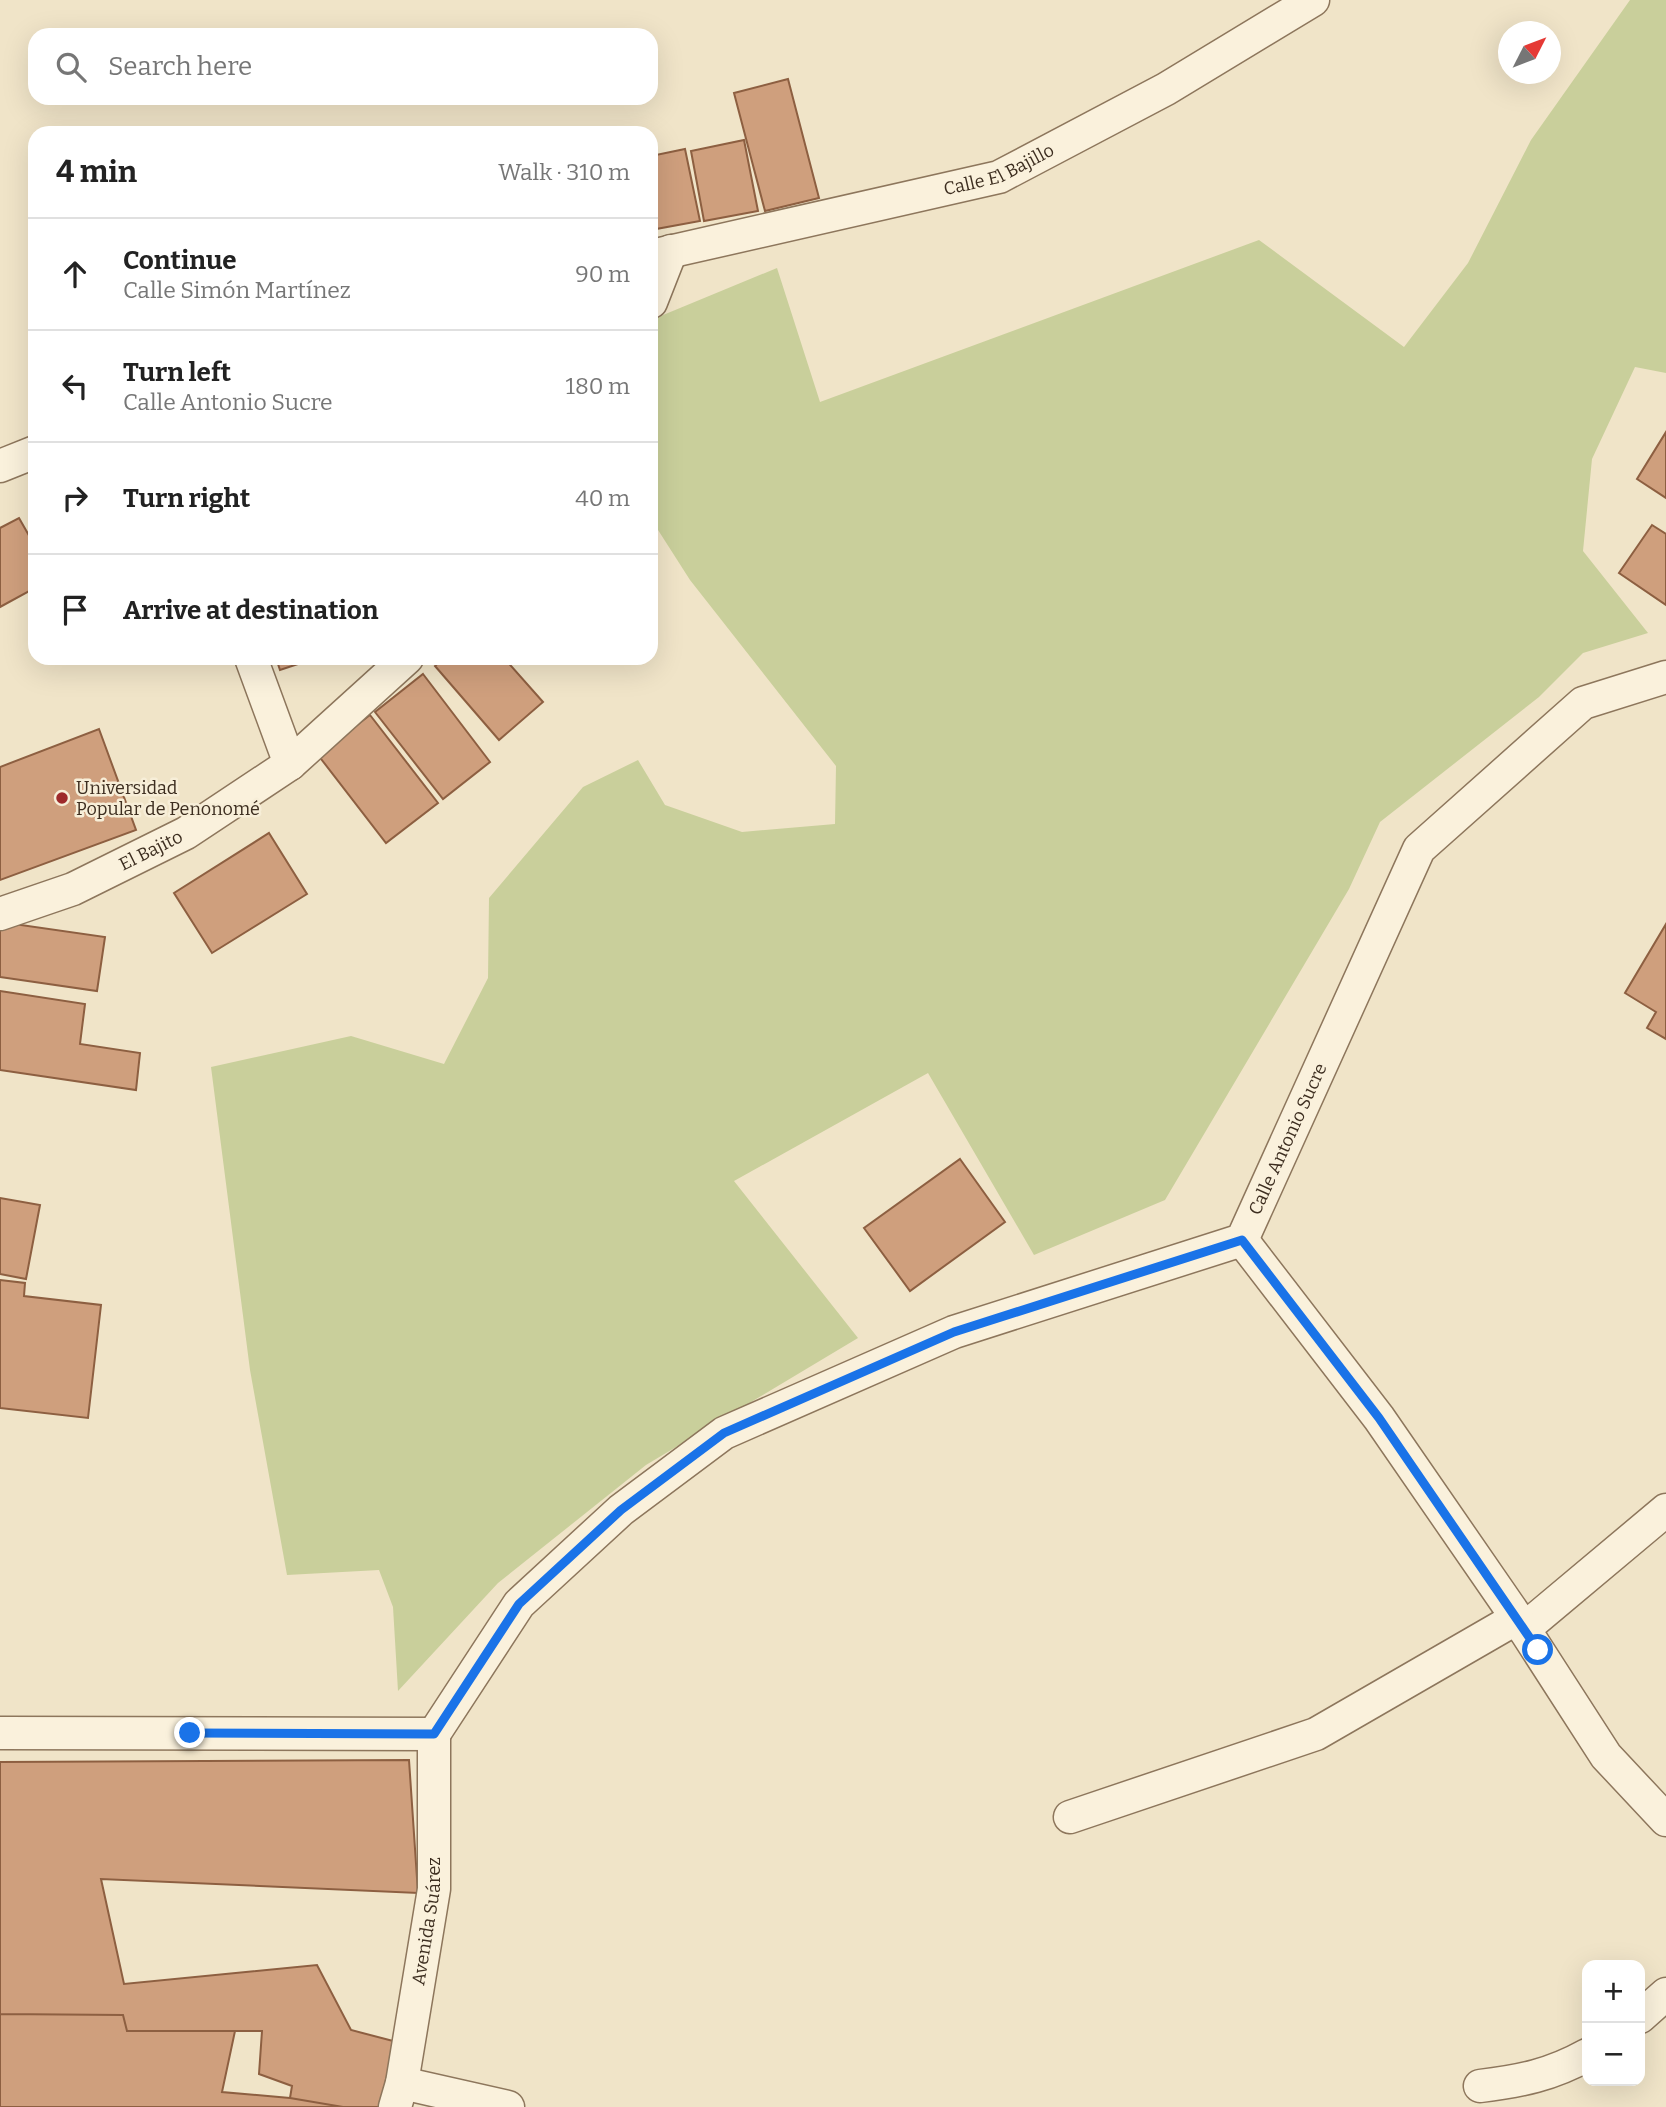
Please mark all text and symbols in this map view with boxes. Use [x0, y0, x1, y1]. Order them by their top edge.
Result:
north arrow [1498, 21, 1561, 84]
search box [28, 28, 658, 105]
icon: search [52, 48, 90, 86]
text: Search here [108, 51, 252, 82]
street label: Calle El Bajillo [942, 139, 1058, 200]
text: 4 min [56, 154, 137, 190]
text: Walk · 310 m [498, 158, 630, 186]
text: Continue [123, 245, 237, 276]
icon: ahead [56, 255, 94, 293]
text: 90 m [575, 260, 630, 288]
text: Calle Simón Martínez [123, 276, 351, 304]
text: Turn left [123, 357, 231, 388]
icon: left [56, 367, 94, 405]
text: 180 m [566, 372, 630, 400]
text: Calle Antonio Sucre [123, 388, 333, 416]
icon: right [56, 479, 94, 517]
text: Turn right [123, 483, 250, 514]
text: 40 m [575, 484, 630, 512]
icon: arrive [56, 591, 94, 629]
text: Arrive at destination [123, 595, 378, 626]
place label: Universidad Popular de Penonomé [76, 777, 260, 820]
marker: Universidad Popular de Penonomé [54, 790, 70, 806]
street label: El Bajito [115, 825, 186, 875]
street label: Calle Antonio Sucre [1244, 1060, 1332, 1218]
route start [1522, 1634, 1553, 1665]
route end [174, 1717, 205, 1748]
street label: Avenida Suárez [407, 1857, 445, 1987]
map controls [1582, 1960, 1645, 2086]
button: + [1582, 1960, 1645, 2023]
button: − [1582, 2023, 1645, 2086]

